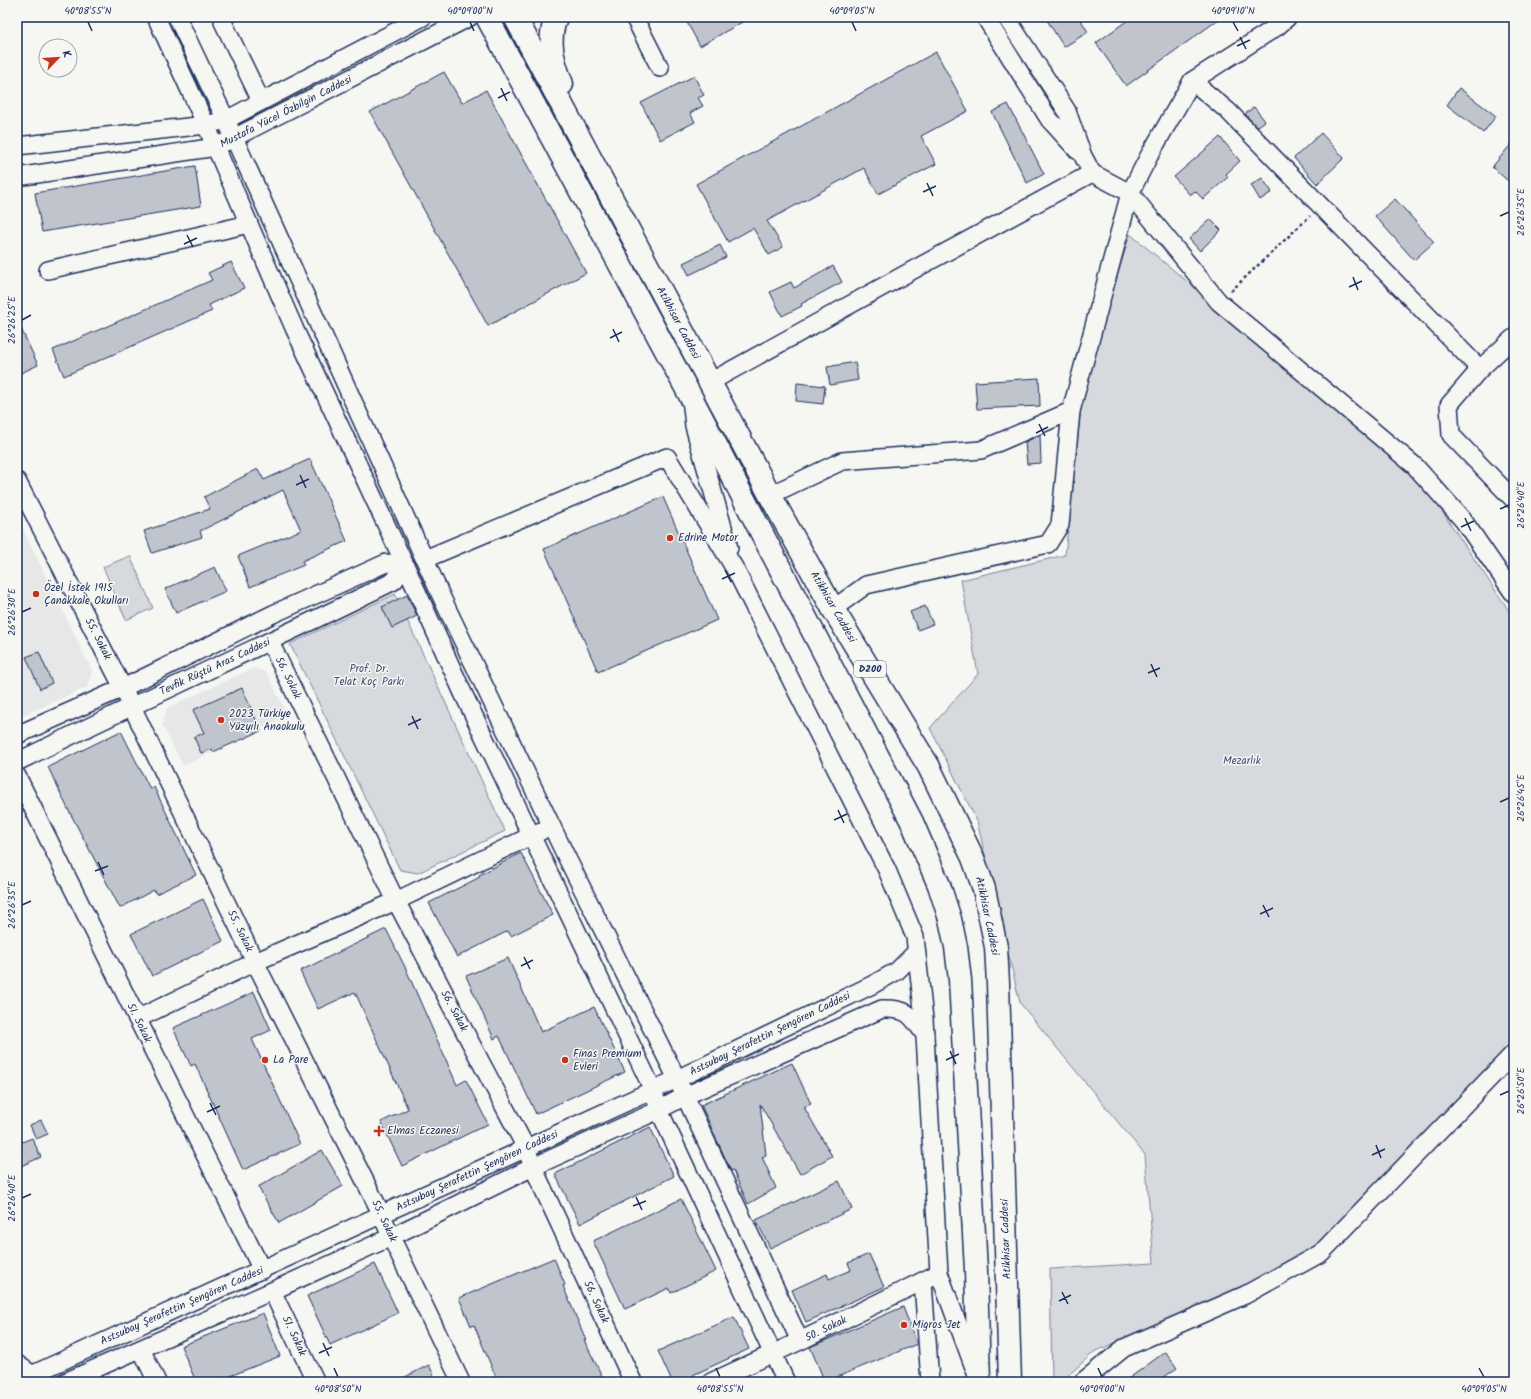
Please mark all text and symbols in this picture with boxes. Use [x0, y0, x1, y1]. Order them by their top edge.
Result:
text: 40°08'55"N [64, 3, 112, 19]
text: 40°09'00"N [447, 3, 493, 19]
text: 40°09'05"N [829, 3, 875, 19]
text: 40°09'10"N [1211, 3, 1255, 19]
north arrow [38, 38, 78, 78]
text: K [57, 47, 76, 61]
street label: Mustafa Yücel Özbilgin Caddesi [217, 71, 356, 153]
text: 26°26'35"E [1513, 187, 1529, 236]
street label: Atikhisar Caddesi [651, 283, 705, 363]
text: 26°26'25"E [4, 295, 20, 344]
text: 26°26'40"E [1513, 480, 1529, 529]
place label: Edrine Motor [678, 529, 739, 547]
marker: Edrine Motor [665, 533, 675, 543]
street label: Atikhisar Caddesi [805, 568, 861, 647]
place label: Özel İstek 1915 Çanakkale Okulları [44, 579, 129, 610]
text: 26°26'30"E [4, 587, 20, 636]
marker: Özel İstek 1915 Çanakkale Okulları [31, 589, 41, 599]
street label: 55. Sokak [80, 615, 117, 664]
street label: Tevfik Rüştü Aras Caddesi [156, 633, 274, 701]
street label: 56. Sokak [270, 654, 306, 703]
park label: Prof. Dr. Telat Koç Parkı [334, 660, 405, 691]
road number: D200 [854, 661, 886, 677]
place label: 2023 Türkiye Yüzyılı Anaokulu [229, 705, 305, 736]
marker: 2023 Türkiye Yüzyılı Anaokulu [216, 715, 226, 725]
park label: Mezarlık [1223, 752, 1262, 770]
text: 26°26'45"E [1513, 773, 1529, 822]
street label: Atikhisar Caddesi [970, 875, 1004, 957]
text: 26°26'35"E [4, 880, 20, 929]
street label: 55. Sokak [222, 907, 258, 956]
street label: 56. Sokak [435, 987, 473, 1036]
street label: Astsubay Şerafettin Şengören Caddesi [686, 987, 854, 1081]
street label: 51. Sokak [122, 1000, 157, 1047]
place label: Finas Premium Evleri [573, 1045, 642, 1076]
place label: La Pare [273, 1051, 308, 1069]
marker: La Pare [260, 1055, 270, 1065]
marker: Finas Premium Evleri [560, 1055, 570, 1065]
text: 26°26'50"E [1513, 1066, 1529, 1115]
place label: Elmas Eczanesi [387, 1122, 459, 1140]
street label: Astsubay Şerafettin Şengören Caddesi [393, 1125, 561, 1217]
marker: Elmas Eczanesi [374, 1126, 384, 1136]
text: 26°26'40"E [4, 1173, 20, 1222]
street label: 55. Sokak [366, 1197, 402, 1246]
street label: Atikhisar Caddesi [996, 1198, 1016, 1279]
street label: Astsubay Şerafettin Şengören Caddesi [97, 1262, 267, 1350]
street label: 56. Sokak [578, 1278, 614, 1327]
street label: 50. Sokak [802, 1311, 851, 1347]
street label: 51. Sokak [277, 1313, 312, 1360]
place label: Migros Jet [912, 1316, 961, 1334]
marker: Migros Jet [899, 1320, 909, 1330]
text: 40°08'50"N [315, 1381, 362, 1397]
text: 40°08'55"N [696, 1381, 744, 1397]
text: 40°09'00"N [1079, 1381, 1125, 1397]
text: 40°09'05"N [1461, 1381, 1507, 1397]

